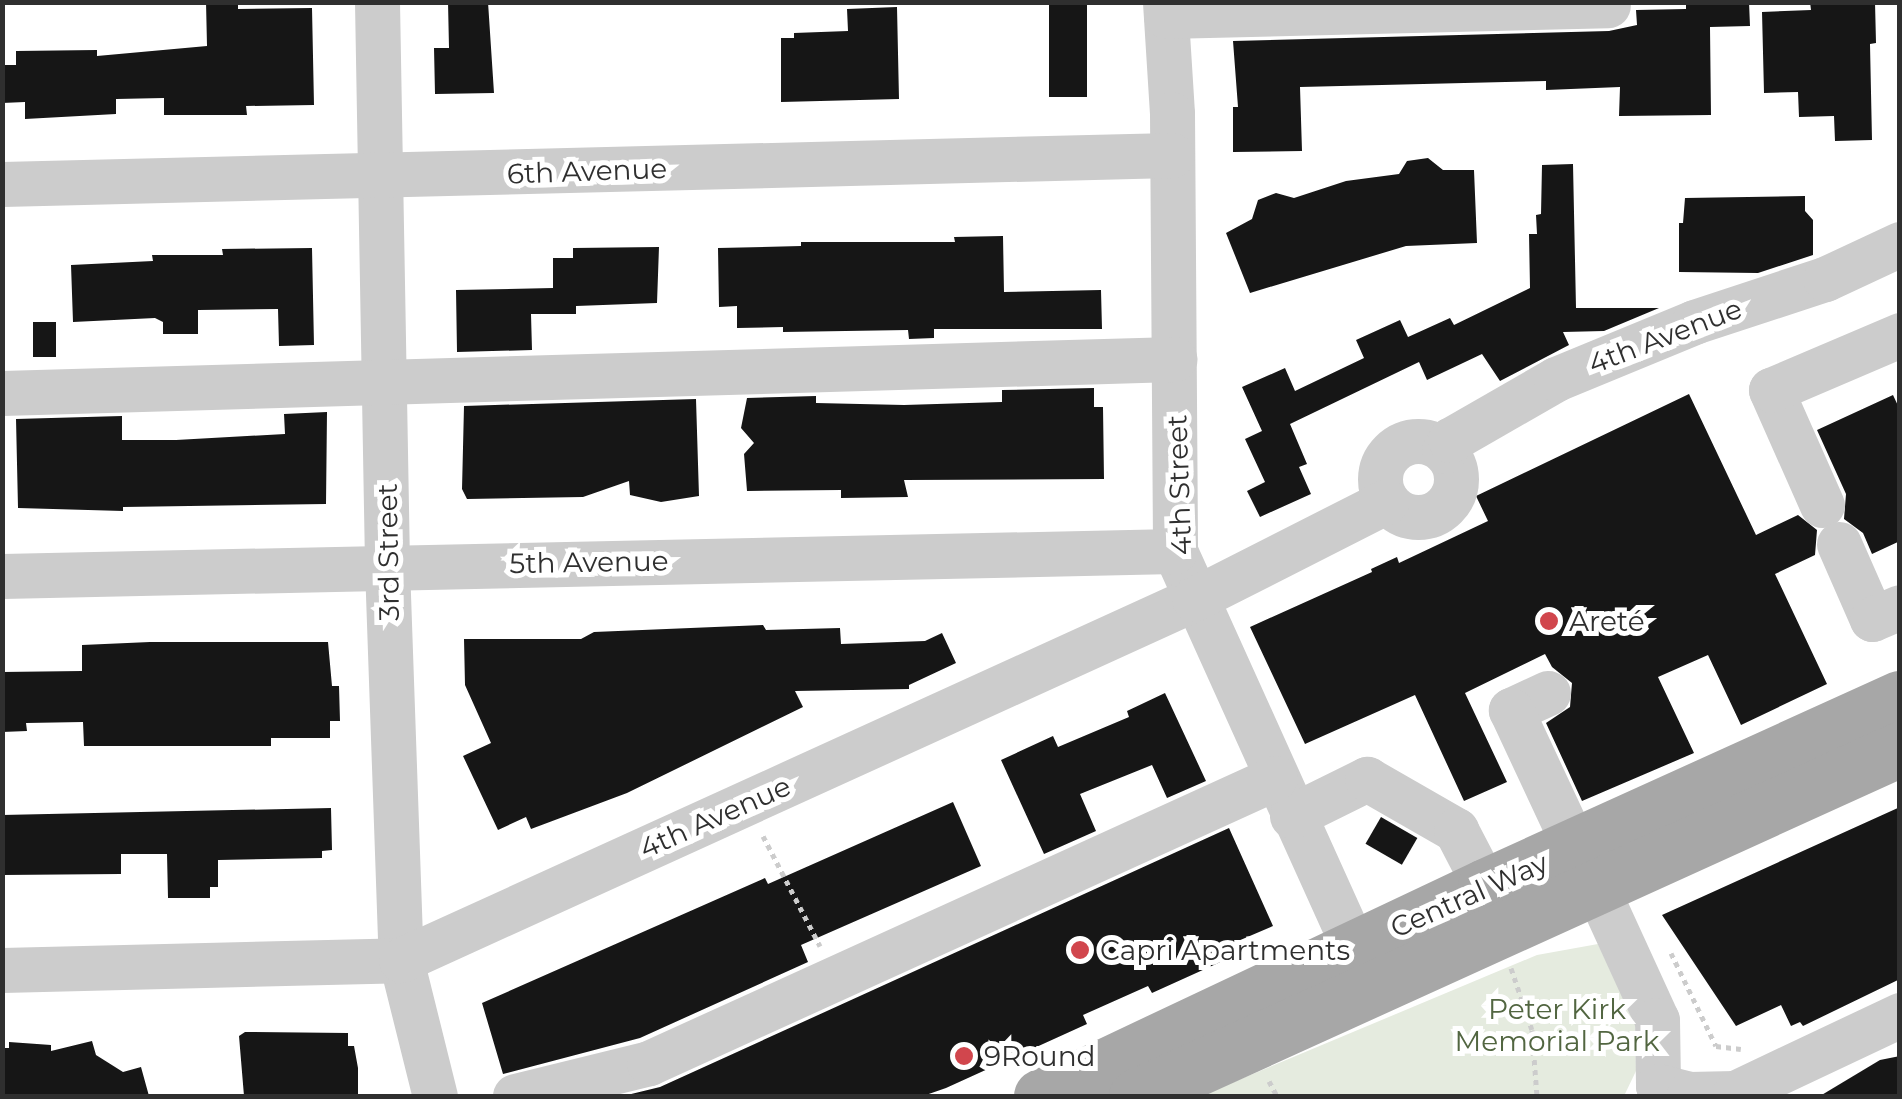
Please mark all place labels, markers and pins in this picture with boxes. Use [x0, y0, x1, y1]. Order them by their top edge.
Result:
place label: Areté [1569, 604, 1645, 638]
marker: Areté [1538, 610, 1560, 632]
place label: Capri Apartments [1100, 933, 1350, 967]
marker: Capri Apartments [1069, 939, 1091, 961]
place label: 9Round [984, 1039, 1096, 1073]
marker: 9Round [953, 1045, 975, 1067]

